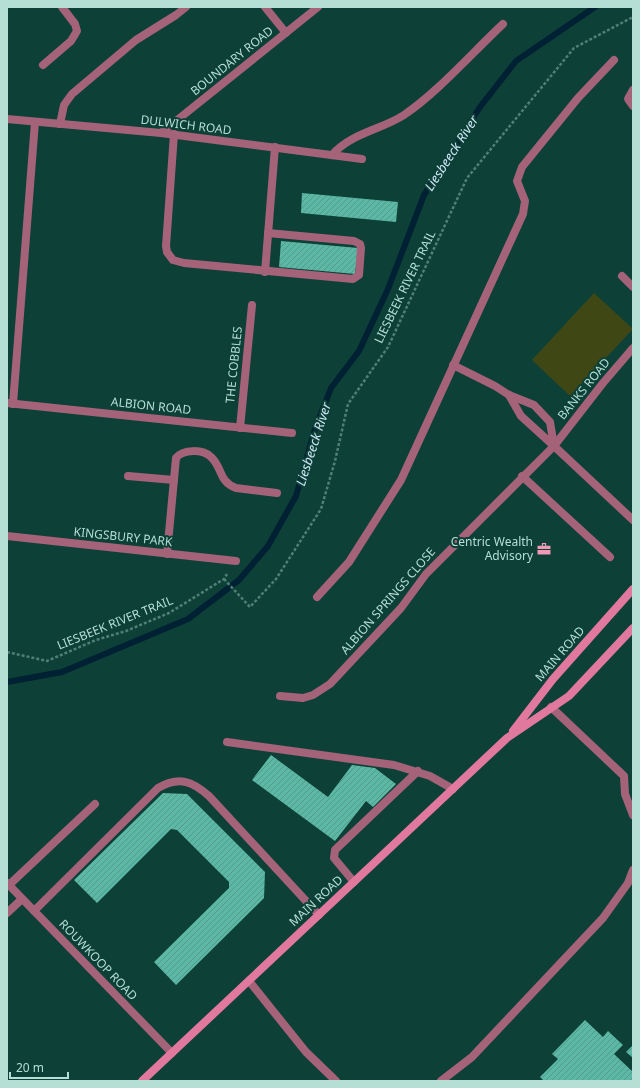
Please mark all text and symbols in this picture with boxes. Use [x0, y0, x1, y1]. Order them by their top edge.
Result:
street label: BOUNDARY ROAD [187, 22, 277, 99]
street label: DULWICH ROAD [140, 110, 233, 139]
water label: Liesbeeck River [420, 111, 483, 194]
street label: LIESBEEK RIVER TRAIL [370, 228, 439, 346]
street label: THE COBBLES [221, 325, 246, 404]
street label: BANKS ROAD [553, 354, 614, 423]
street label: ALBION ROAD [110, 393, 192, 418]
water label: Liesbeeck River [291, 399, 335, 488]
street label: KINGSBURY PARK [73, 523, 174, 550]
place label: Centric Wealth Advisory [451, 533, 534, 564]
office icon: Centric Wealth Advisory [536, 541, 552, 557]
street label: ALBION SPRINGS CLOSE [336, 544, 439, 658]
street label: LIESBEEK RIVER TRAIL [54, 592, 175, 654]
street label: MAIN ROAD [531, 622, 588, 685]
street label: MAIN ROAD [285, 871, 346, 930]
street label: ROUWKOOP ROAD [55, 916, 141, 1004]
scale bar [10, 1054, 68, 1080]
text: 20 m [16, 1059, 44, 1076]

